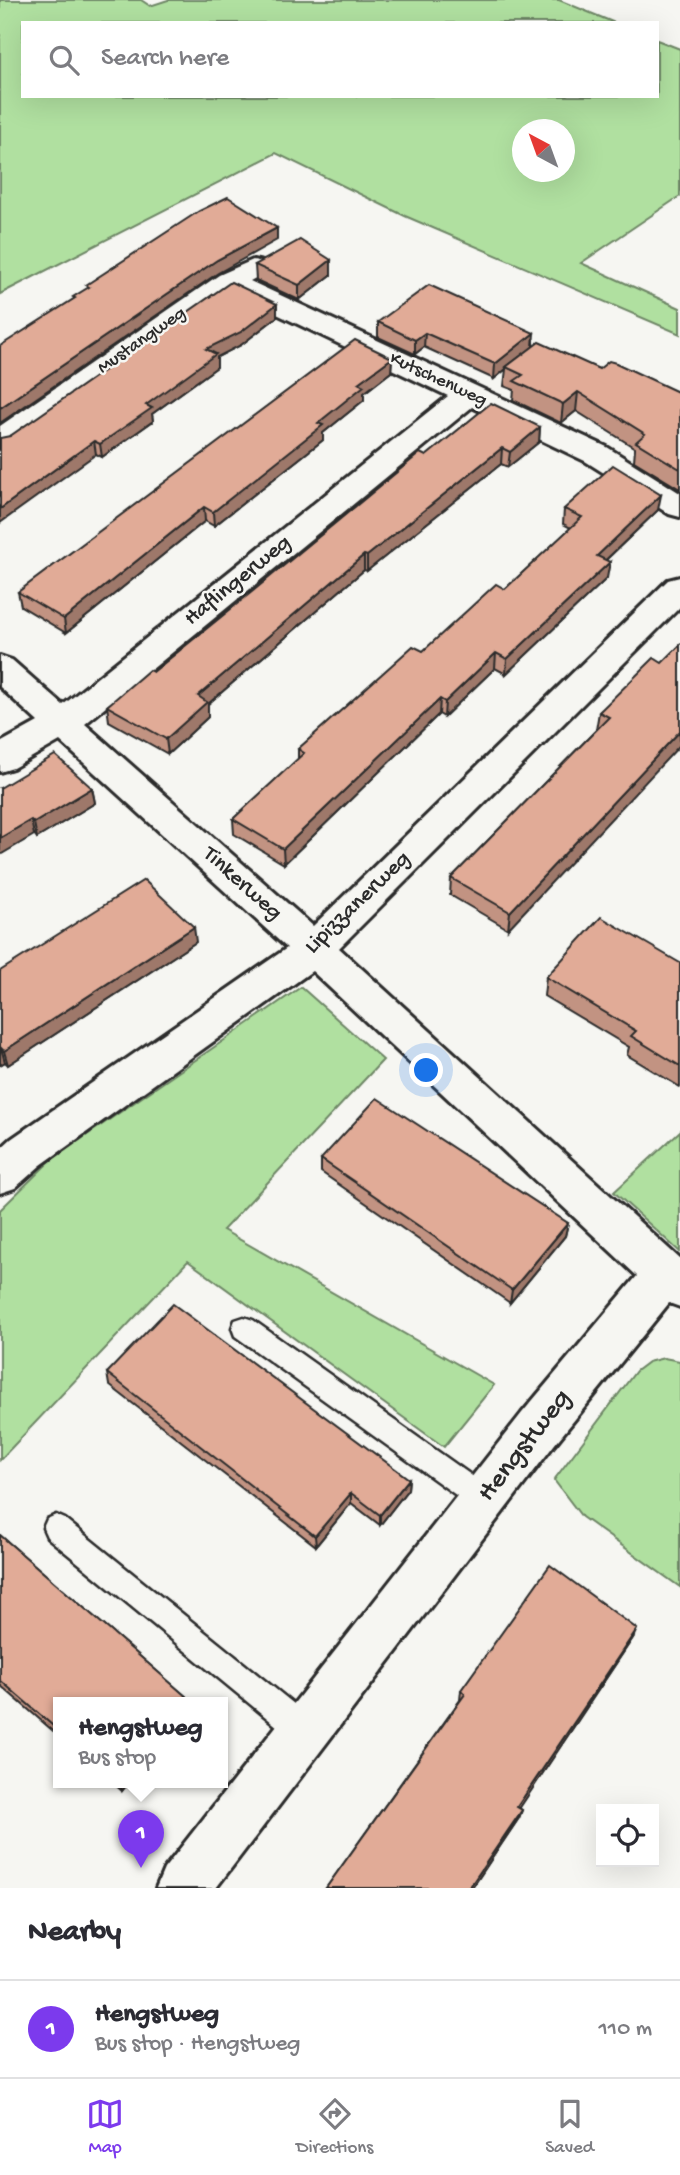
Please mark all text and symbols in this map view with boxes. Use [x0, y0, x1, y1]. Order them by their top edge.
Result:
search box [21, 21, 659, 98]
icon: search [45, 41, 83, 79]
text: Search here [101, 44, 229, 75]
north arrow [512, 119, 575, 182]
street label: Mustangweg [93, 302, 191, 380]
street label: Kutschenweg [386, 347, 491, 413]
street label: Haflingerweg [179, 530, 297, 632]
street label: Tinkerweg [195, 840, 287, 927]
street label: Lipizzanerweg [300, 846, 416, 960]
your location [409, 1053, 443, 1087]
street label: Hengstweg [471, 1383, 579, 1509]
popup [53, 1697, 228, 1788]
text: Hengstweg [79, 1714, 202, 1745]
text: Bus stop [79, 1745, 156, 1772]
map controls [596, 1804, 659, 1867]
button: locate [596, 1804, 659, 1867]
pin: 1 [118, 1810, 164, 1868]
text: Nearby [28, 1916, 121, 1951]
text: Hengstweg [95, 2000, 219, 2031]
text: 1 [46, 2016, 56, 2043]
text: 110 m [599, 2016, 652, 2043]
text: Bus stop · Hengstweg [95, 2031, 300, 2058]
tab: Map [86, 2095, 124, 2160]
tab: Directions [296, 2095, 373, 2160]
tab: Saved [545, 2095, 594, 2160]

